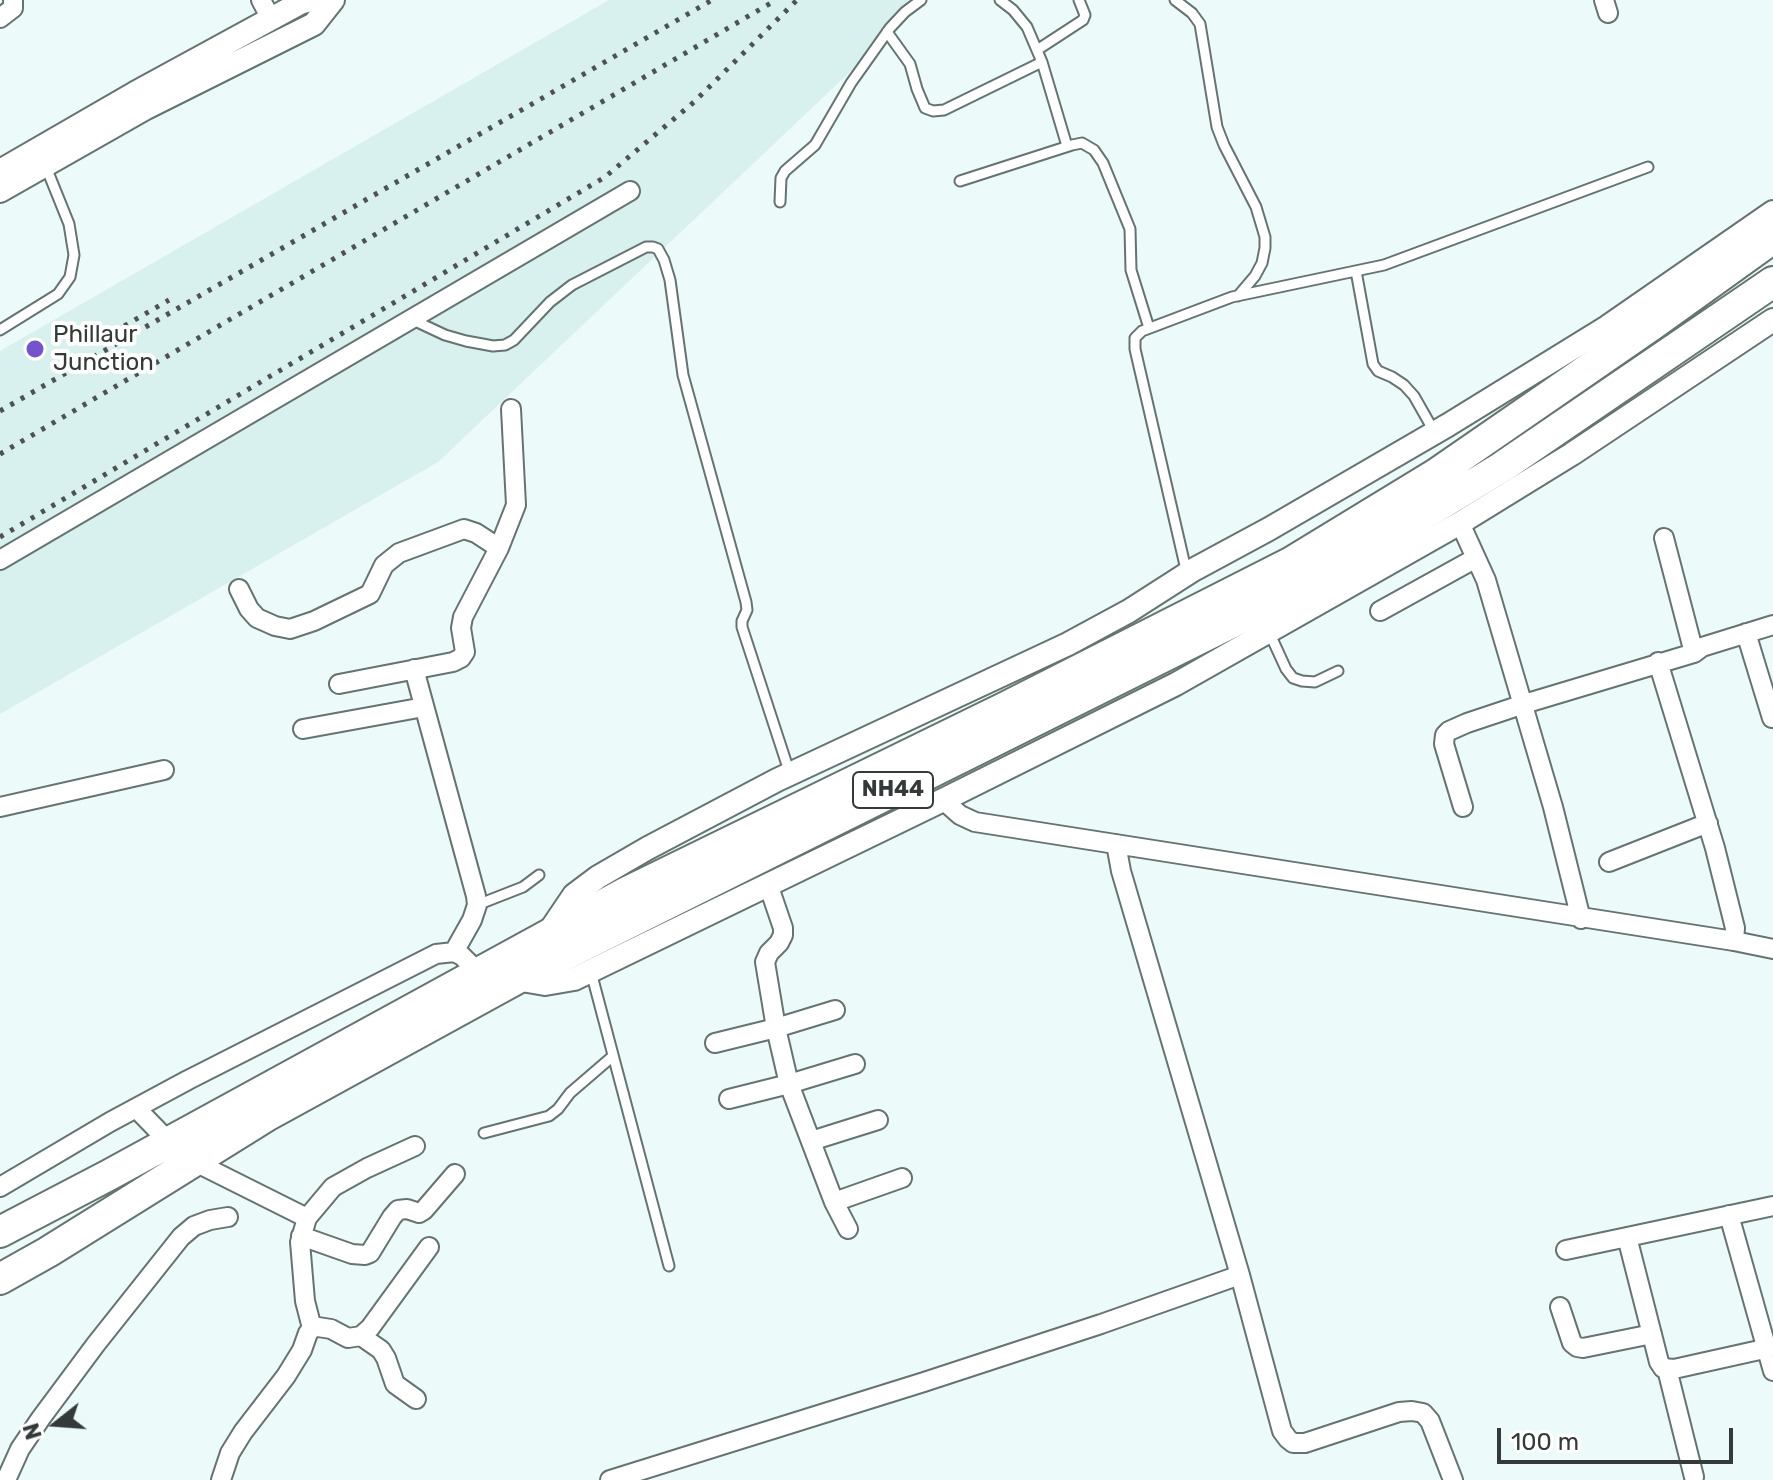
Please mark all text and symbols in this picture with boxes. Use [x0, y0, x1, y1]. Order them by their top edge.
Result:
place label: Phillaur Junction [53, 321, 154, 377]
marker: Phillaur Junction [24, 338, 46, 360]
road number: NH44 [853, 772, 933, 808]
north arrow [16, 1384, 96, 1464]
scale bar [1501, 1412, 1737, 1462]
text: N [17, 1420, 48, 1443]
text: 100 m [1511, 1428, 1579, 1456]

